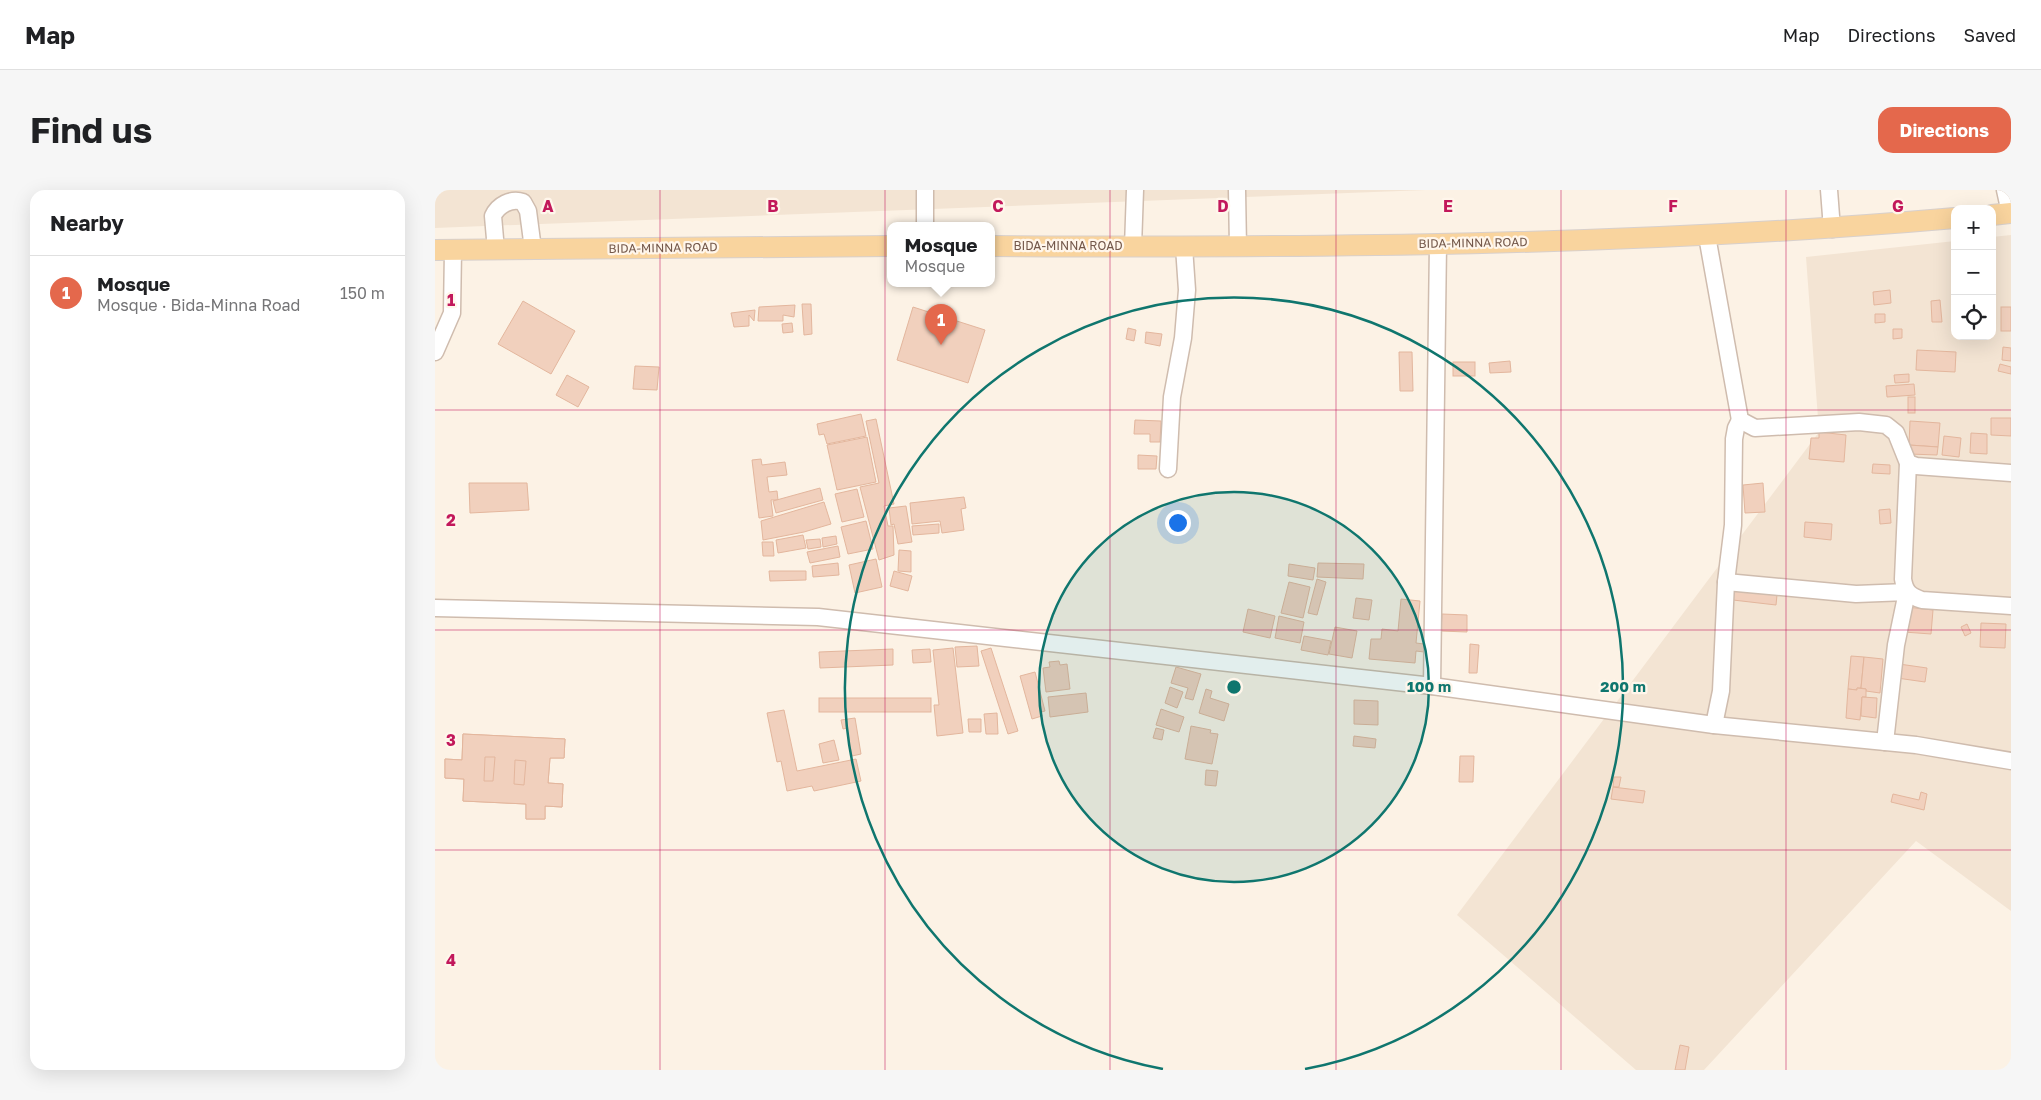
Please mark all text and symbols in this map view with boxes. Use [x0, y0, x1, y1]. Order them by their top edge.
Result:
text: Map [25, 20, 75, 49]
text: Map [1783, 24, 1819, 46]
text: Directions [1847, 24, 1935, 46]
text: Saved [1963, 24, 2016, 46]
button: Directions [1878, 107, 2011, 153]
text: Find us [30, 109, 152, 151]
text: A [542, 196, 554, 216]
text: B [767, 196, 779, 216]
text: C [992, 196, 1004, 216]
text: D [1217, 196, 1229, 216]
text: E [1443, 196, 1453, 216]
text: F [1668, 196, 1678, 216]
text: G [1892, 196, 1904, 216]
map controls [1951, 205, 1996, 340]
button: + [1951, 205, 1996, 250]
text: Nearby [50, 210, 124, 236]
popup [887, 222, 995, 287]
text: Mosque [904, 233, 978, 256]
street label: BIDA-MINNA ROAD [1418, 234, 1528, 251]
street label: BIDA-MINNA ROAD [1013, 238, 1123, 253]
street label: BIDA-MINNA ROAD [608, 239, 718, 256]
button: − [1951, 250, 1996, 295]
text: Mosque [904, 256, 965, 276]
text: Mosque [97, 272, 170, 295]
text: 1 [62, 283, 70, 303]
text: 150 m [340, 283, 385, 303]
text: 1 [447, 290, 455, 310]
text: Mosque · Bida-Minna Road [97, 295, 300, 315]
button: locate [1951, 295, 1996, 340]
pin: 1 [925, 304, 957, 345]
text: 2 [446, 510, 456, 530]
your location [1165, 510, 1191, 536]
text: 100 m [1407, 677, 1451, 695]
text: 200 m [1600, 677, 1646, 695]
centre of rings [1225, 678, 1243, 696]
text: 3 [446, 730, 456, 750]
text: 4 [446, 950, 456, 970]

